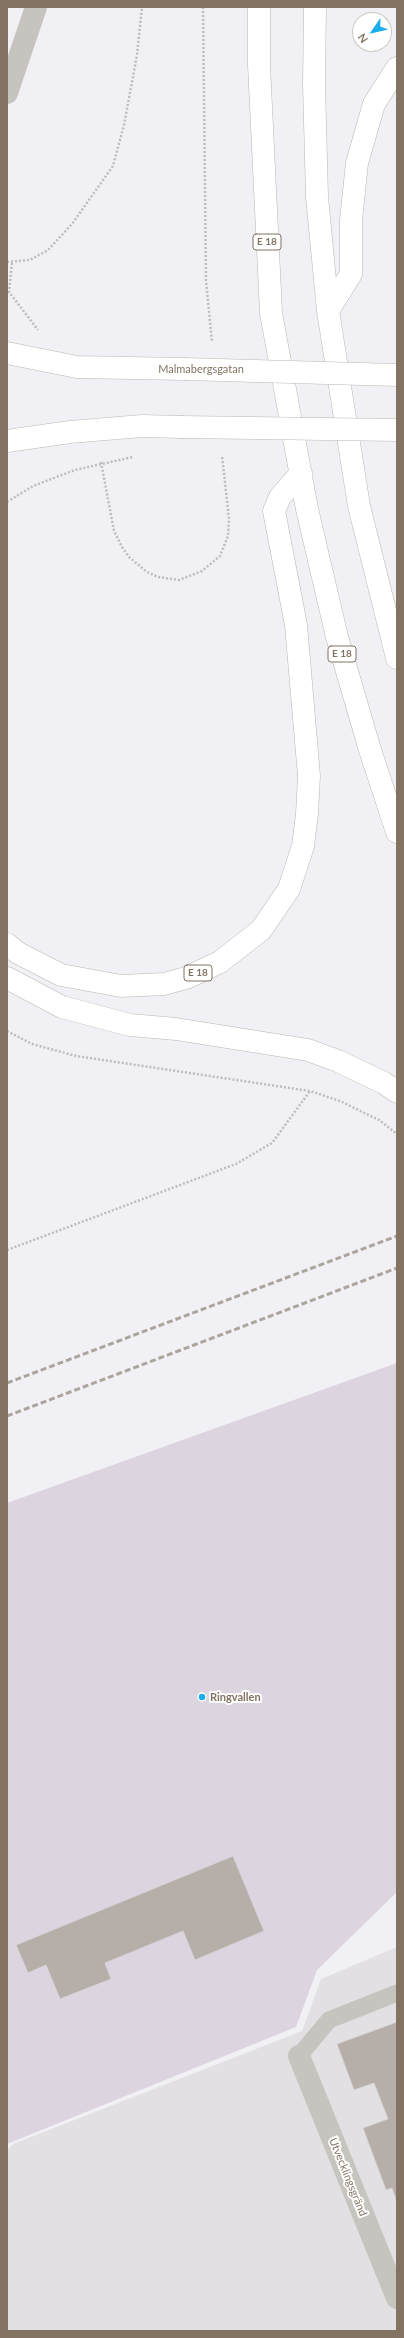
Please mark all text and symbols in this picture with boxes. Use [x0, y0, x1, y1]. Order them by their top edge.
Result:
north arrow [352, 12, 392, 52]
text: N [355, 31, 370, 46]
road number: E 18 [253, 234, 281, 250]
street label: Malmabergsgatan [158, 362, 244, 376]
road number: E 18 [328, 646, 356, 662]
road number: E 18 [184, 965, 212, 981]
place label: Ringvallen [210, 1690, 261, 1704]
marker: Ringvallen [197, 1692, 207, 1702]
street label: Utvecklingsgränd [326, 2136, 370, 2218]

